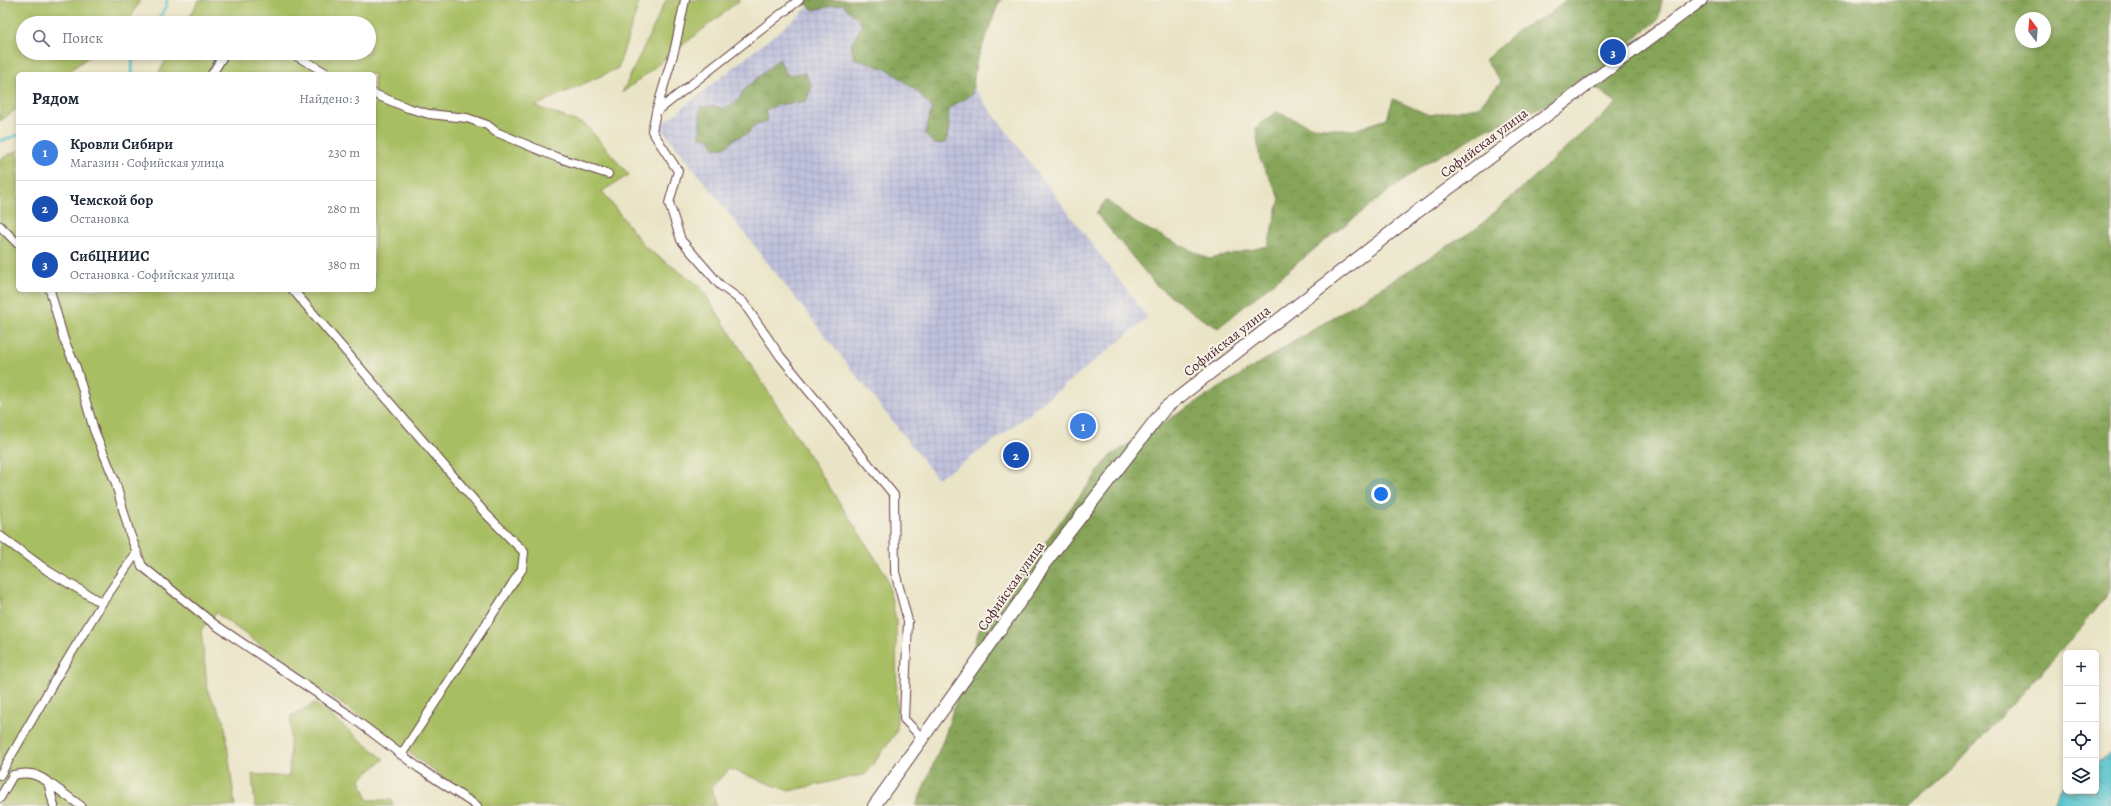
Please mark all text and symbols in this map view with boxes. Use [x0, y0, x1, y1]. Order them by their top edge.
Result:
north arrow [2015, 12, 2051, 48]
search box [16, 16, 376, 60]
icon: search [30, 27, 52, 49]
text: Поиск [62, 28, 103, 48]
pin: 3 [1600, 37, 1626, 67]
text: Рядом [32, 87, 79, 110]
text: Найдено: 3 [299, 90, 360, 107]
street label: Софийская улица [1436, 103, 1532, 182]
text: Кровли Сибири [70, 134, 173, 154]
text: 1 [43, 144, 47, 161]
text: 230 m [328, 144, 360, 161]
text: Магазин · Софийская улица [70, 154, 225, 171]
text: Чемской бор [70, 190, 153, 210]
text: 2 [42, 200, 48, 217]
text: 280 m [327, 200, 360, 217]
text: Остановка [70, 210, 129, 227]
text: СибЦНИИС [70, 246, 149, 266]
text: 3 [42, 256, 48, 273]
text: 380 m [328, 256, 360, 273]
text: Остановка · Софийская улица [70, 266, 235, 283]
street label: Софийская улица [1180, 301, 1275, 381]
pin: 1 [1070, 411, 1096, 441]
pin: 2 [1003, 440, 1029, 470]
your location [1371, 484, 1391, 504]
street label: Софийская улица [973, 537, 1049, 635]
map controls [2063, 650, 2099, 794]
button: + [2063, 650, 2099, 686]
button: − [2063, 686, 2099, 722]
button: locate [2063, 722, 2099, 758]
button: layers [2063, 758, 2099, 794]

